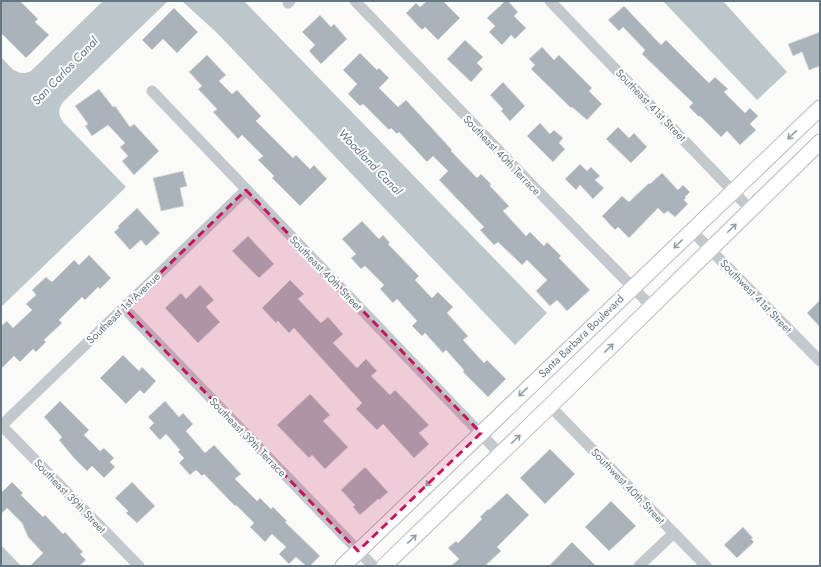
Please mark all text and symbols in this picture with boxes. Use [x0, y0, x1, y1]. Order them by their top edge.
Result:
water label: San Carlos Canal [28, 32, 103, 109]
street label: Southeast 41st Street [612, 65, 690, 145]
street label: Southeast 40th Terrace [460, 111, 545, 199]
water label: Woodland Canal [334, 125, 407, 200]
one-way arrow [787, 130, 797, 139]
one-way arrow [727, 223, 737, 233]
street label: Southeast 40th Street [286, 232, 366, 314]
one-way arrow [673, 239, 683, 249]
street label: Southwest 41st Street [716, 255, 796, 337]
street label: Southeast 1st Avenue [83, 268, 164, 347]
street label: Santa Barbara Boulevard [535, 291, 627, 381]
one-way arrow [604, 344, 614, 353]
one-way arrow [518, 387, 528, 397]
street label: Southeast 39th Terrace [206, 394, 290, 481]
one-way arrow [511, 434, 521, 444]
street label: Southwest 40th Street [587, 444, 669, 528]
street label: Southeast 39th Street [30, 455, 110, 537]
one-way arrow [425, 477, 435, 486]
one-way arrow [407, 535, 417, 544]

